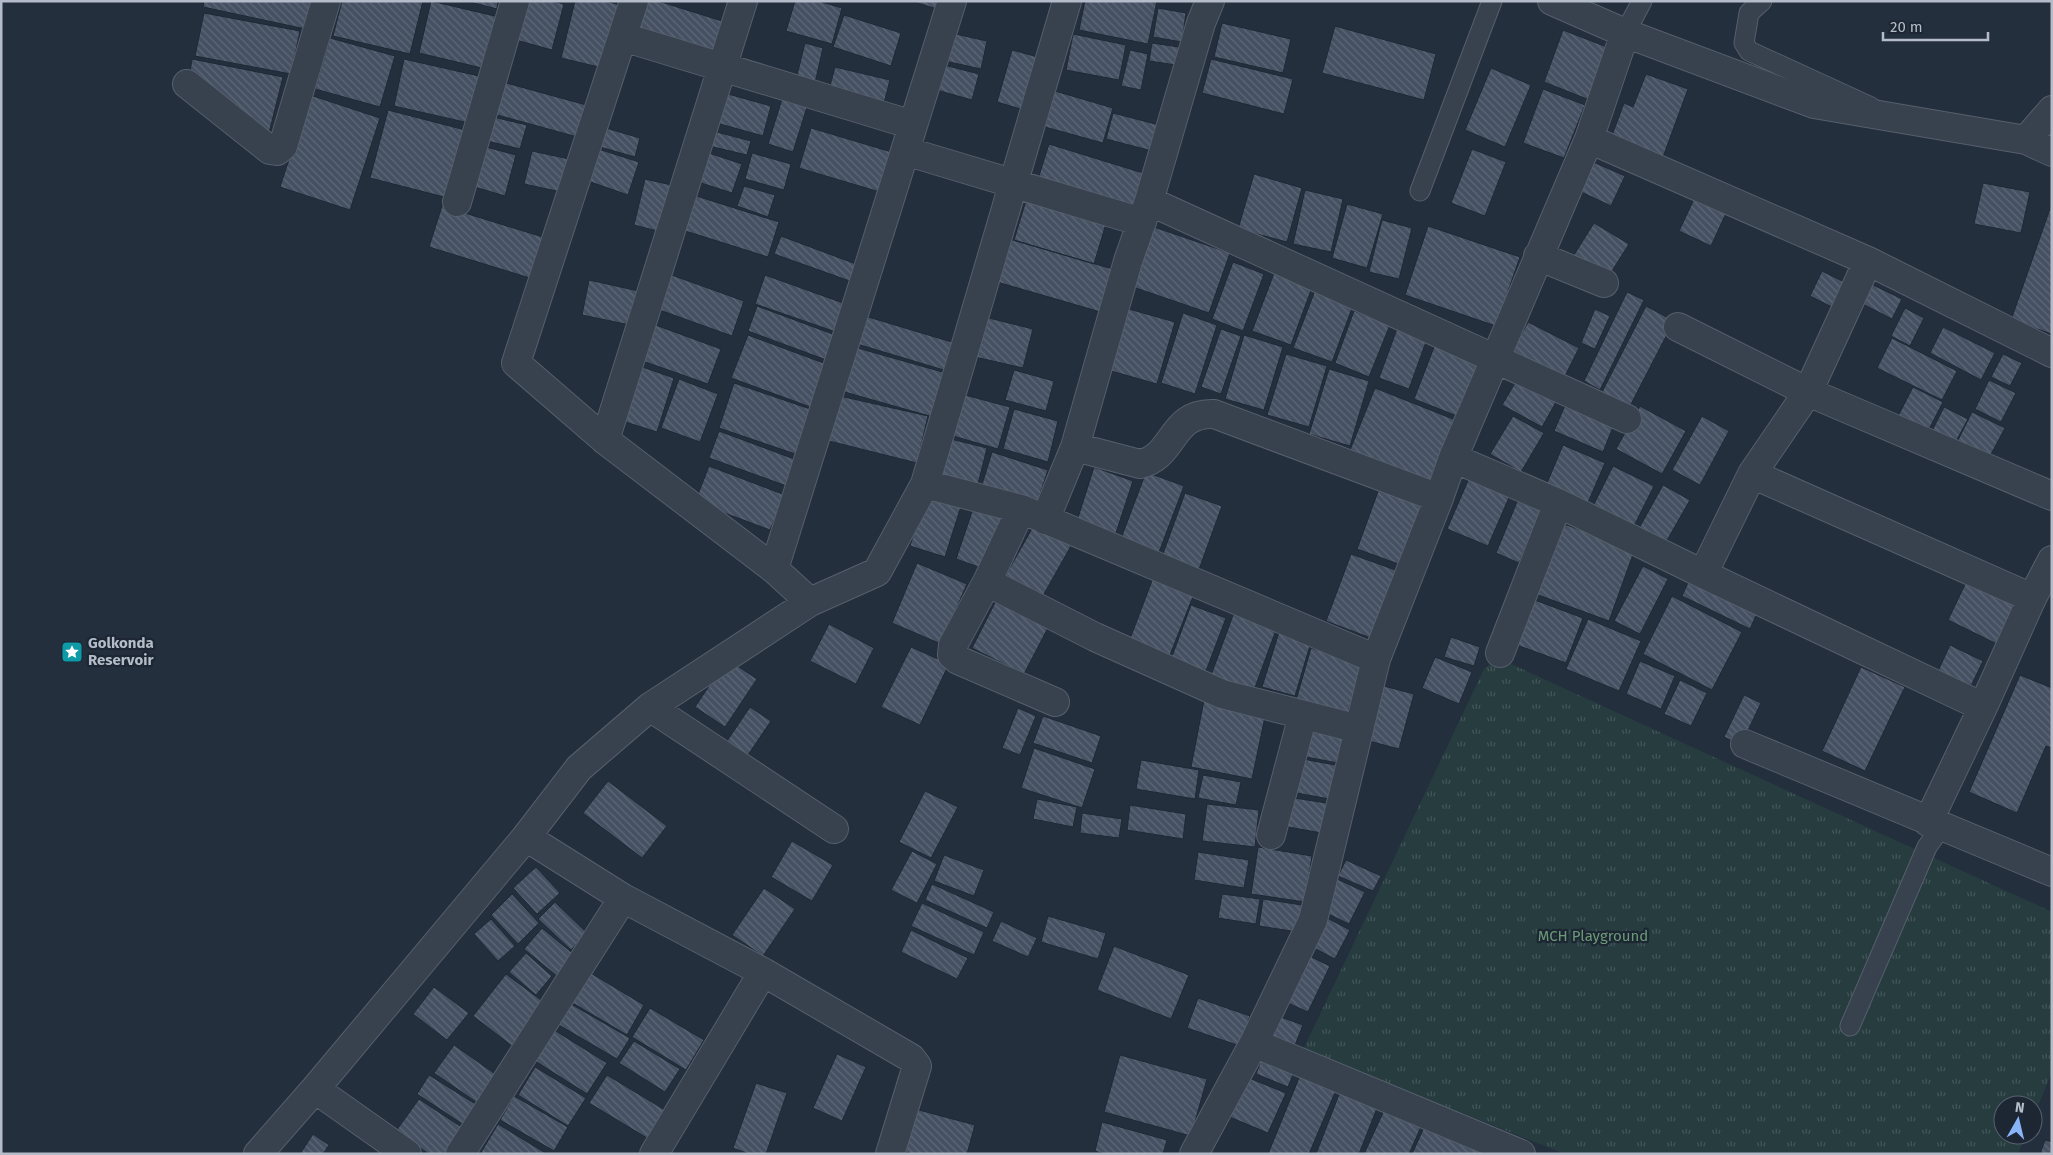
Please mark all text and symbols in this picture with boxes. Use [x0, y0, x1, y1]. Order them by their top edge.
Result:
scale bar [1883, 10, 1988, 42]
text: 20 m [1890, 18, 1923, 36]
place label: Golkonda Reservoir [88, 634, 154, 669]
place icon: Golkonda Reservoir [60, 640, 84, 664]
park label: MCH Playground [1538, 927, 1648, 945]
north arrow [1993, 1095, 2043, 1145]
text: N [2014, 1099, 2026, 1117]

